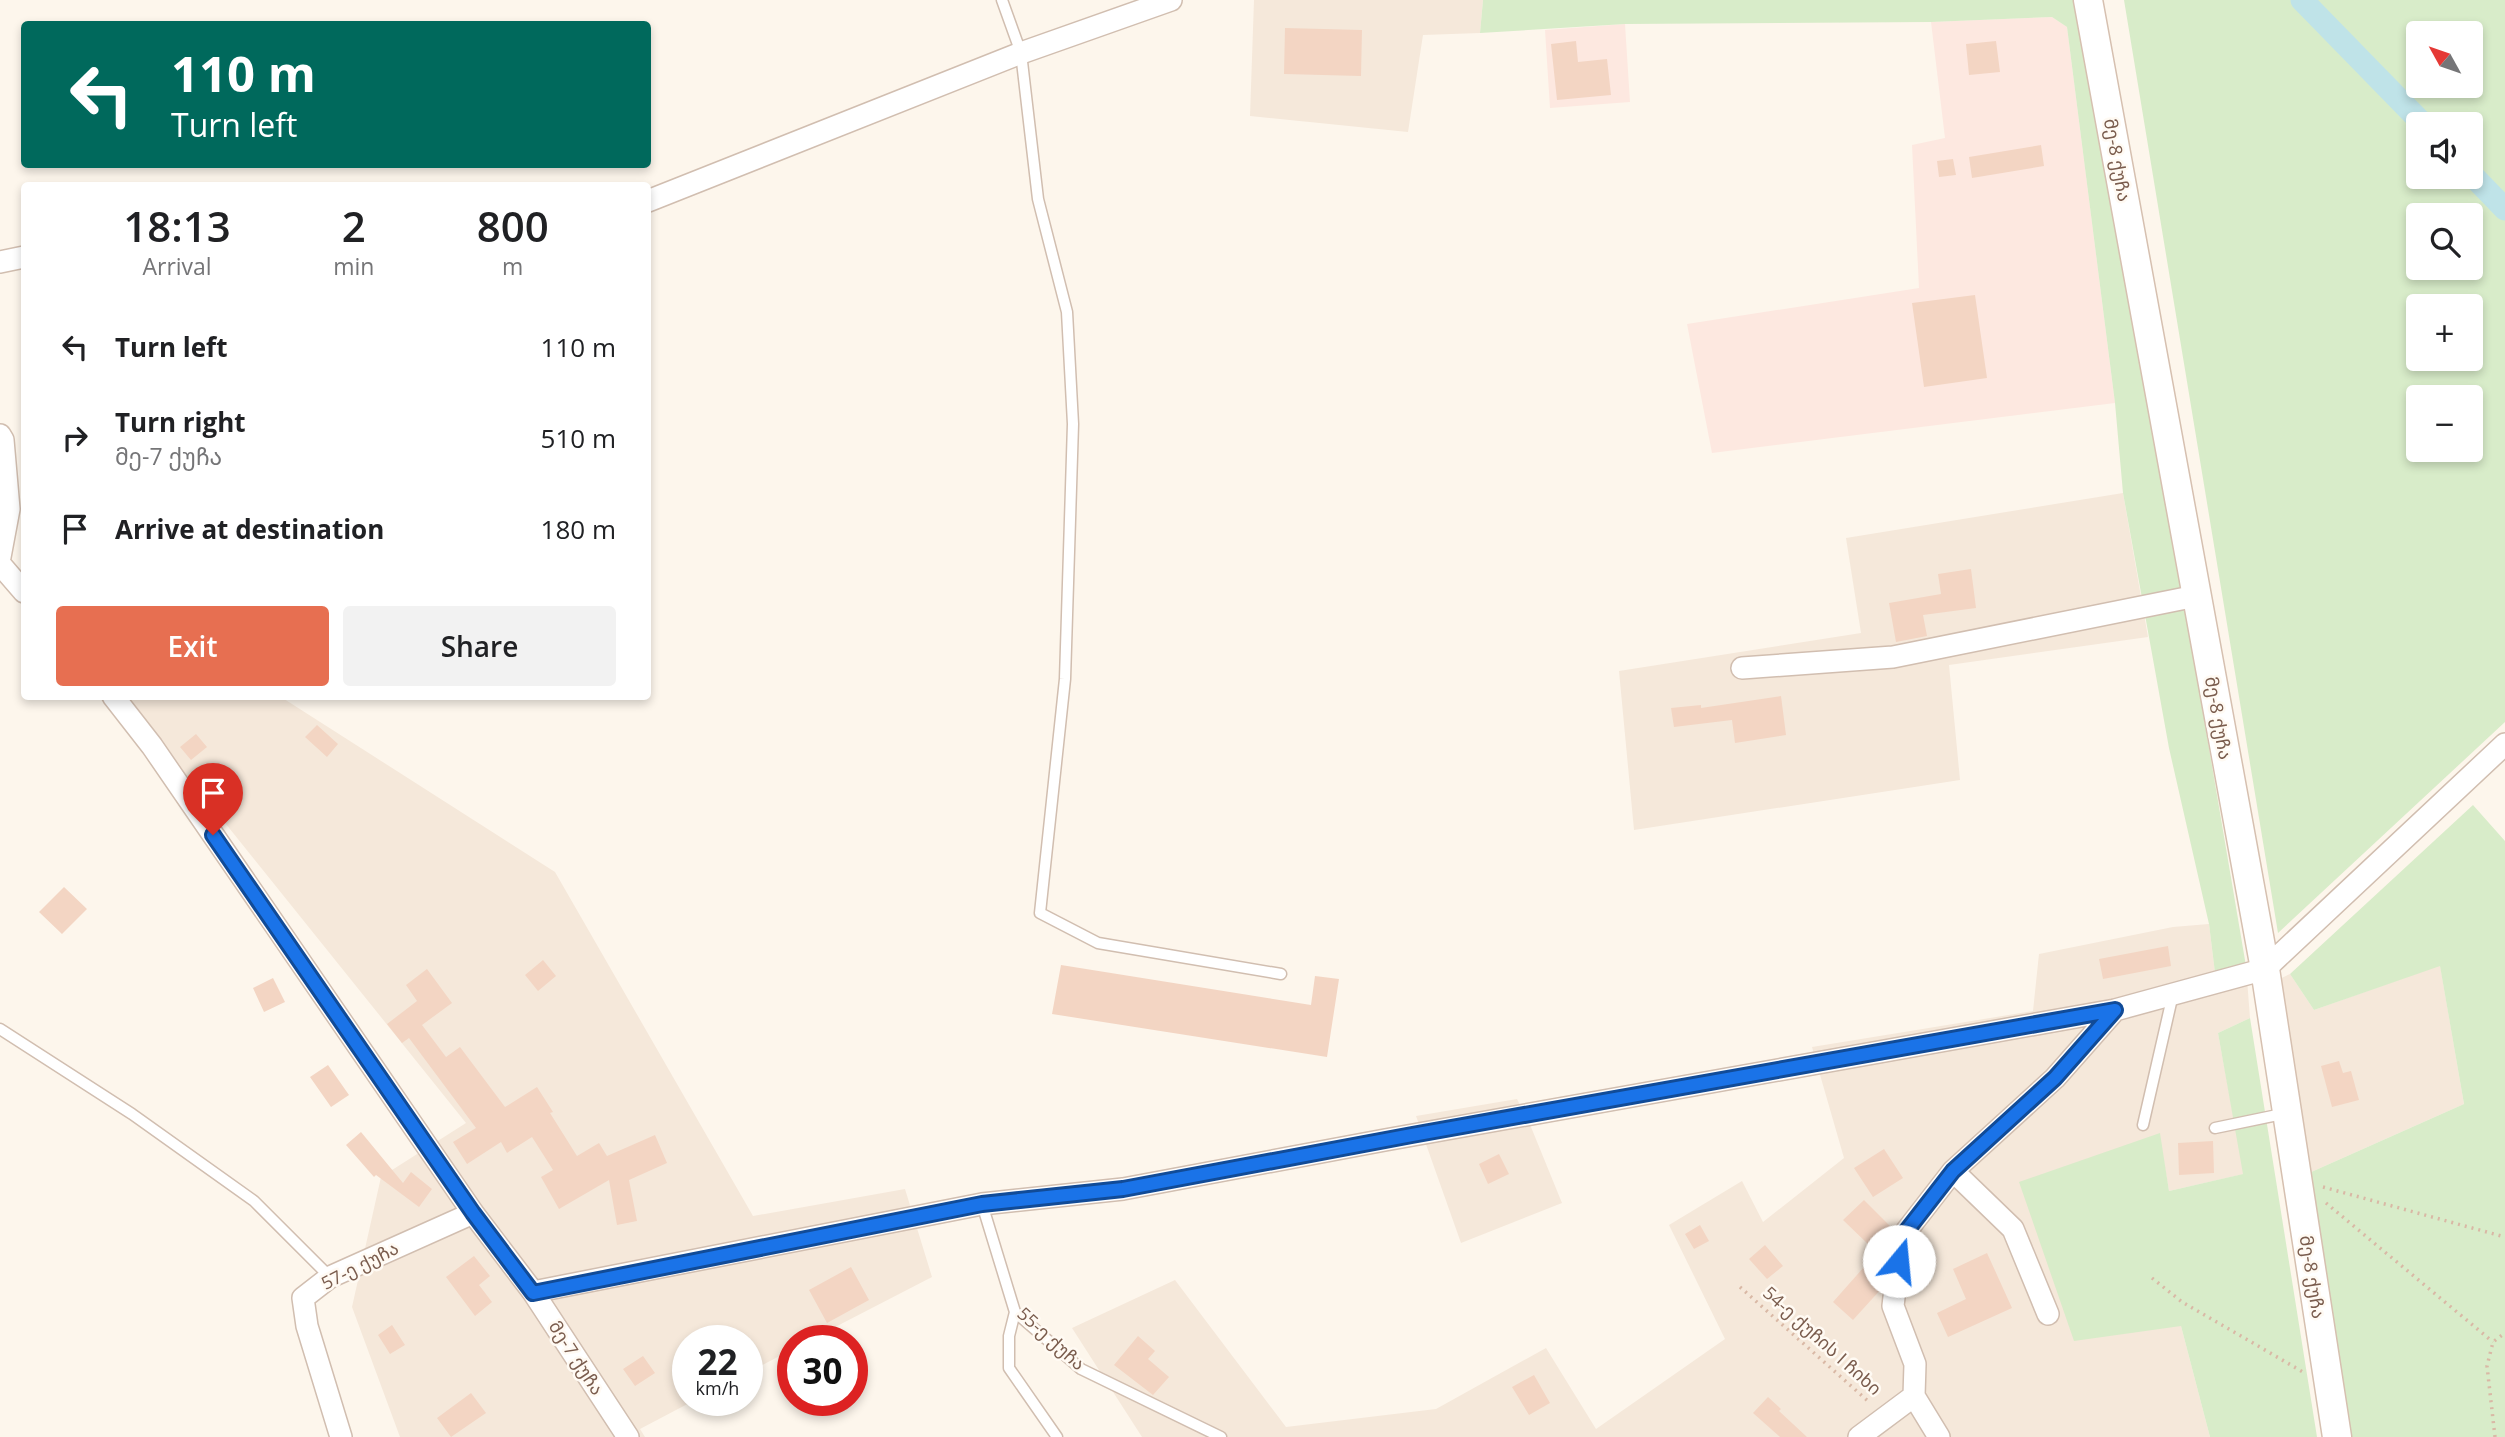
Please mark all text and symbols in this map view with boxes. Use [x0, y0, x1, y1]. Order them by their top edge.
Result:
north arrow [2406, 21, 2483, 98]
map controls [2406, 21, 2483, 462]
text: 110 m [171, 40, 316, 106]
icon: left [56, 49, 147, 140]
text: Turn left [171, 103, 297, 146]
button: sound [2406, 112, 2483, 189]
street label: მე-8 ქუჩა [2099, 116, 2137, 203]
text: 18:13 [123, 197, 231, 254]
text: 2 [342, 197, 366, 254]
text: 800 [477, 197, 549, 254]
button: search [2406, 203, 2483, 280]
text: Arrival [142, 250, 212, 282]
text: min [333, 250, 374, 282]
text: m [502, 250, 523, 282]
button: + [2406, 294, 2483, 371]
icon: left [56, 328, 94, 366]
text: Turn left [115, 329, 227, 365]
text: 110 m [541, 329, 616, 365]
button: − [2406, 385, 2483, 462]
text: Turn right [115, 404, 246, 440]
icon: right [56, 419, 94, 457]
text: 510 m [541, 420, 616, 456]
text: მე-7 ქუჩა [115, 440, 222, 472]
icon: arrive [56, 510, 94, 548]
text: Arrive at destination [115, 511, 384, 547]
text: 180 m [541, 511, 616, 547]
button: Exit [56, 606, 329, 686]
button: Share [343, 606, 616, 686]
street label: მე-8 ქუჩა [2200, 674, 2238, 761]
pin [183, 763, 243, 835]
icon: arrive [194, 774, 232, 812]
position arrow [1862, 1224, 1936, 1298]
street label: მე-8 ქუჩა [2295, 1234, 2331, 1320]
street label: 57-ე ქუჩა [317, 1235, 402, 1295]
street label: 54-ე ქუჩის I ჩიხი [1758, 1281, 1887, 1400]
street label: 55-ე ქუჩა [1013, 1301, 1091, 1375]
street label: მე-7 ქუჩა [544, 1316, 610, 1399]
speed limit sign: 30 [777, 1325, 868, 1416]
text: 22 [697, 1338, 738, 1385]
text: km/h [696, 1376, 739, 1400]

